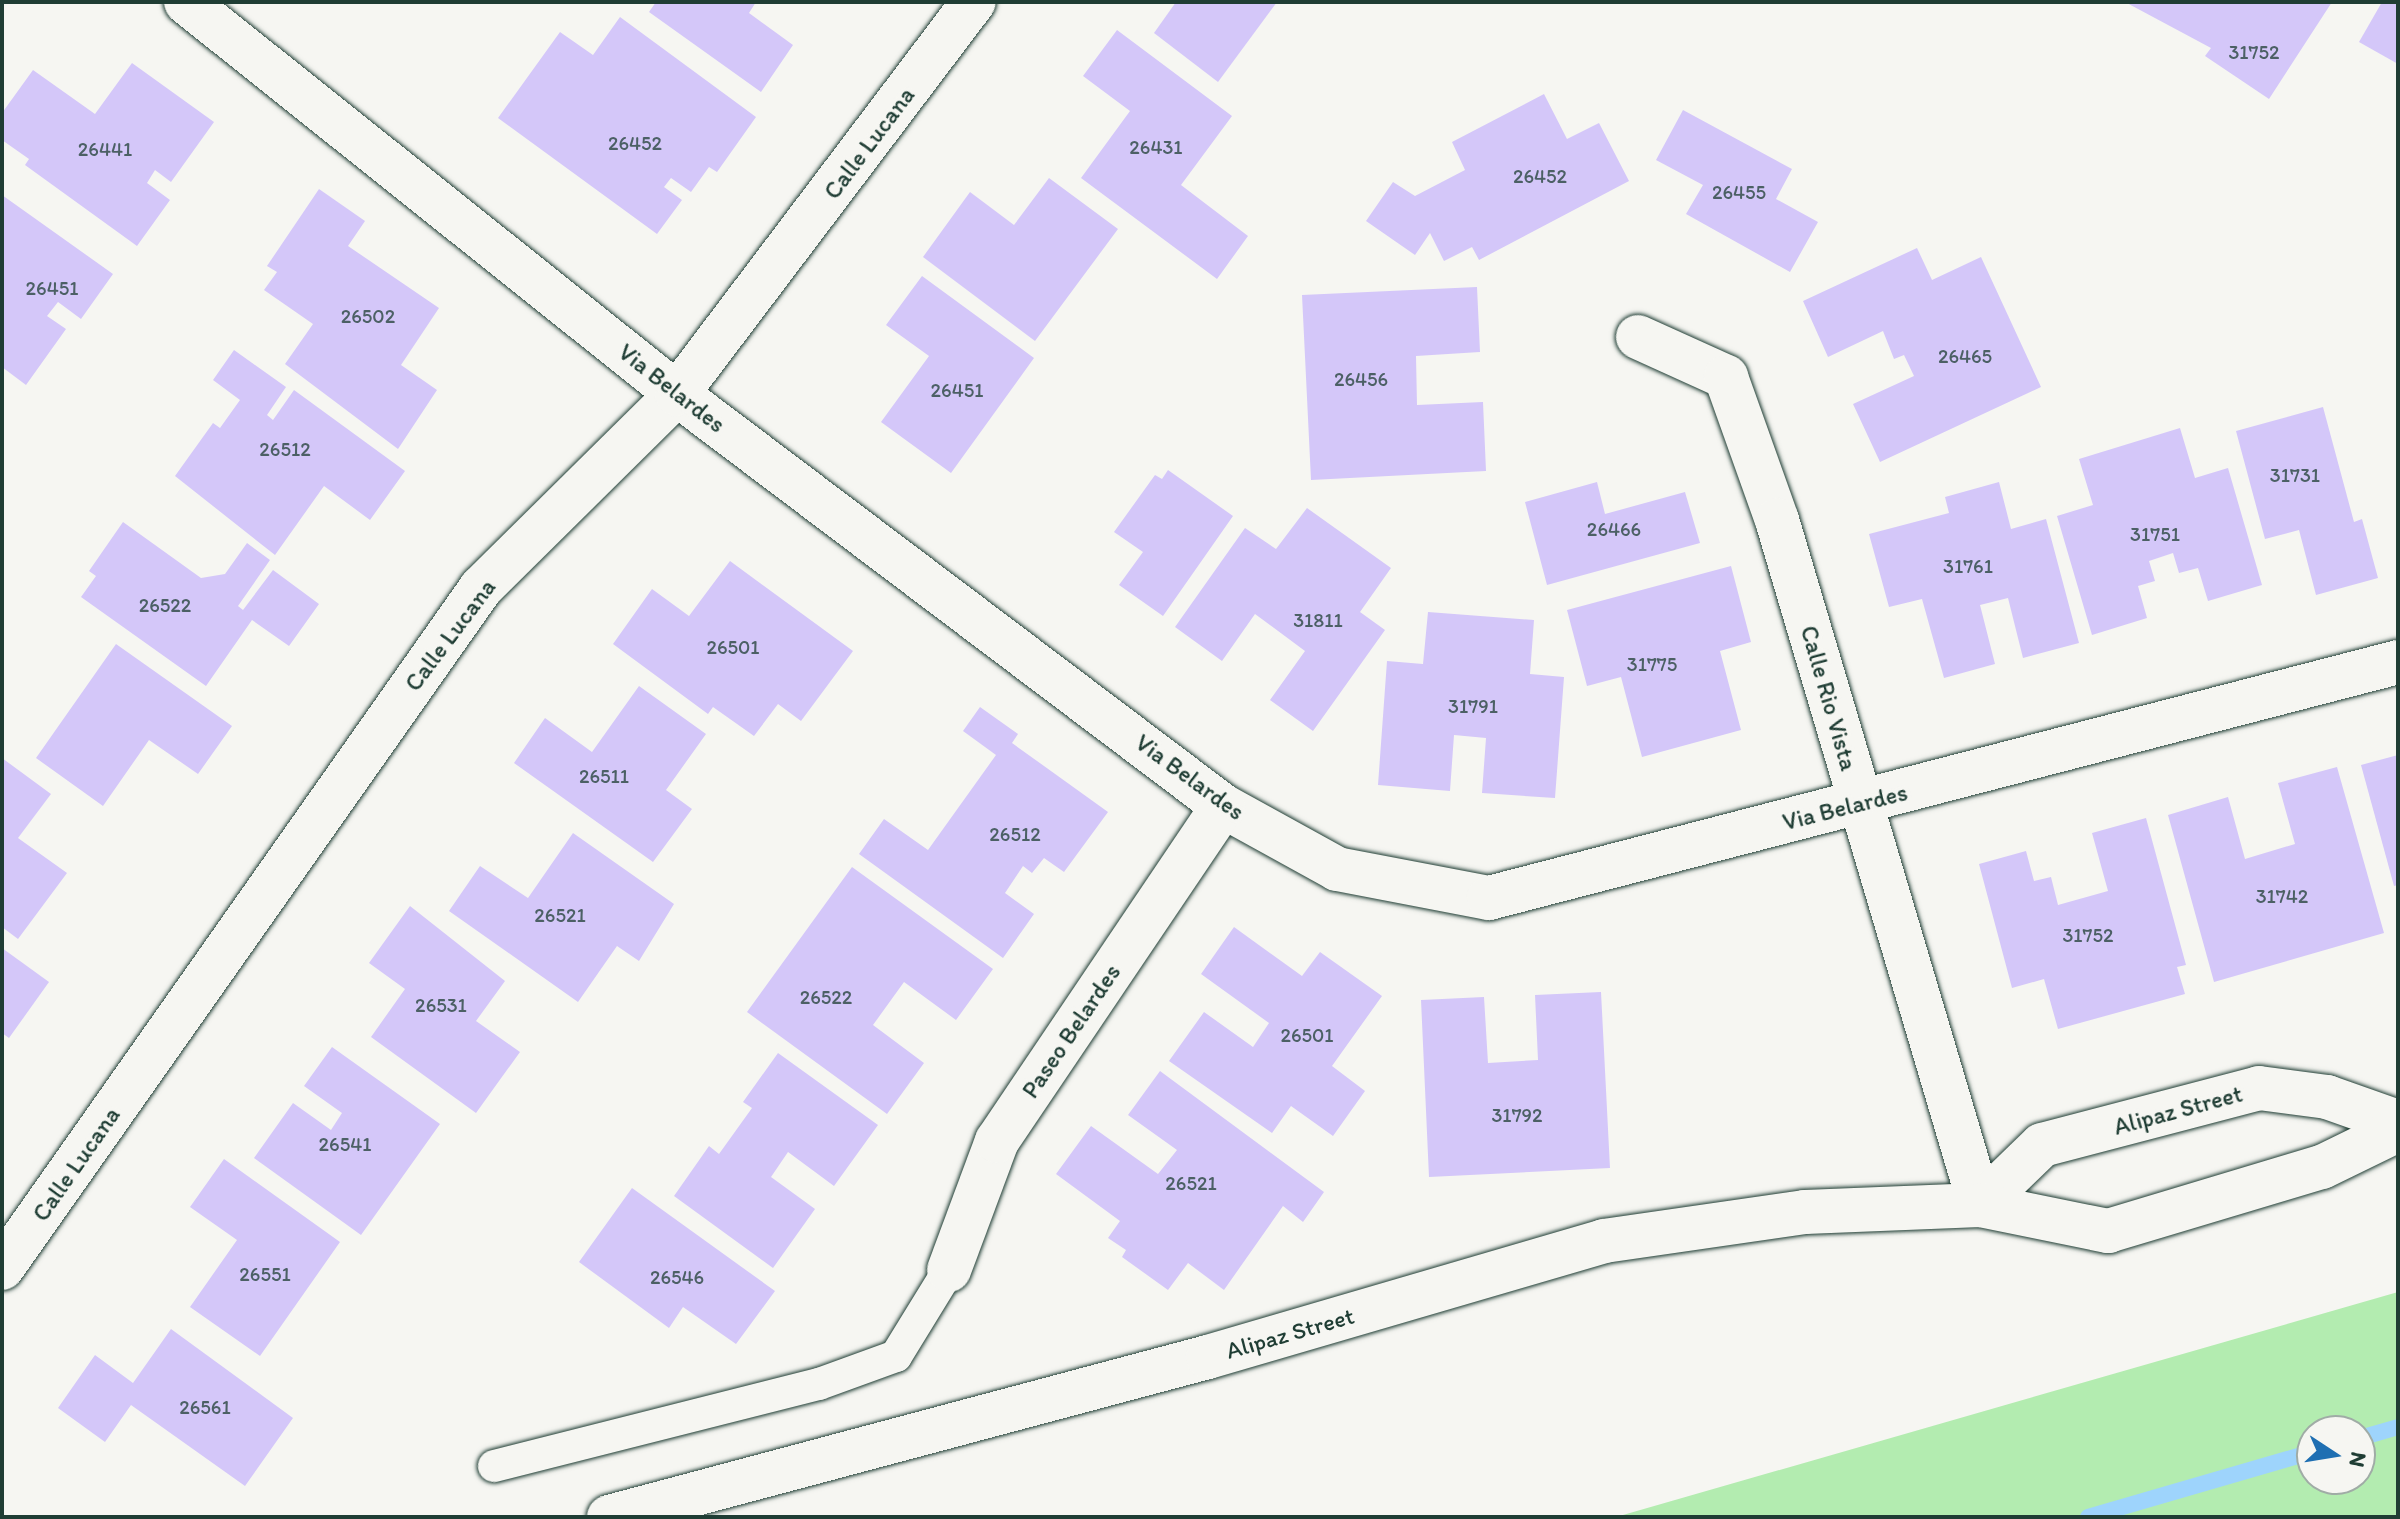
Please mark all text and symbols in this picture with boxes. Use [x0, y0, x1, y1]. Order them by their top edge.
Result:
house number: 31752 [2228, 40, 2280, 64]
street label: Calle Lucana [818, 82, 920, 204]
house number: 26452 [608, 131, 662, 155]
house number: 26431 [1129, 135, 1183, 159]
house number: 26441 [78, 137, 132, 161]
house number: 26452 [1513, 164, 1567, 188]
house number: 26455 [1712, 180, 1766, 204]
house number: 26451 [26, 276, 78, 300]
house number: 26502 [341, 304, 395, 328]
street label: Via Belardes [613, 337, 731, 439]
house number: 26465 [1938, 344, 1992, 368]
house number: 26456 [1334, 367, 1388, 391]
house number: 26451 [931, 378, 983, 402]
house number: 26512 [259, 437, 311, 461]
house number: 31731 [2270, 463, 2320, 487]
house number: 26466 [1587, 517, 1641, 541]
house number: 31751 [2130, 522, 2180, 546]
house number: 31761 [1943, 554, 1993, 578]
street label: Calle Lucana [399, 574, 501, 696]
house number: 26522 [139, 593, 191, 617]
house number: 31811 [1293, 608, 1343, 632]
street label: Calle Rio Vista [1795, 623, 1863, 773]
house number: 26501 [706, 635, 760, 659]
house number: 31775 [1627, 652, 1677, 676]
house number: 31791 [1448, 694, 1498, 718]
street label: Via Belardes [1130, 728, 1250, 826]
house number: 26511 [579, 764, 629, 788]
street label: Via Belardes [1780, 778, 1910, 836]
house number: 26512 [989, 822, 1041, 846]
house number: 31742 [2256, 884, 2308, 908]
house number: 26521 [534, 903, 586, 927]
house number: 31752 [2062, 923, 2114, 947]
street label: Paseo Belardes [1016, 959, 1126, 1103]
house number: 26522 [800, 985, 852, 1009]
house number: 26531 [415, 993, 467, 1017]
house number: 26501 [1280, 1023, 1334, 1047]
street label: Alipaz Street [2111, 1079, 2245, 1141]
street label: Calle Lucana [26, 1102, 126, 1226]
house number: 31792 [1491, 1103, 1543, 1127]
house number: 26541 [319, 1132, 371, 1156]
house number: 26521 [1165, 1171, 1217, 1195]
house number: 26551 [239, 1262, 291, 1286]
house number: 26546 [650, 1265, 704, 1289]
street label: Alipaz Street [1223, 1301, 1357, 1365]
house number: 26561 [179, 1395, 231, 1419]
north arrow [2296, 1415, 2376, 1495]
text: N [2343, 1450, 2373, 1470]

